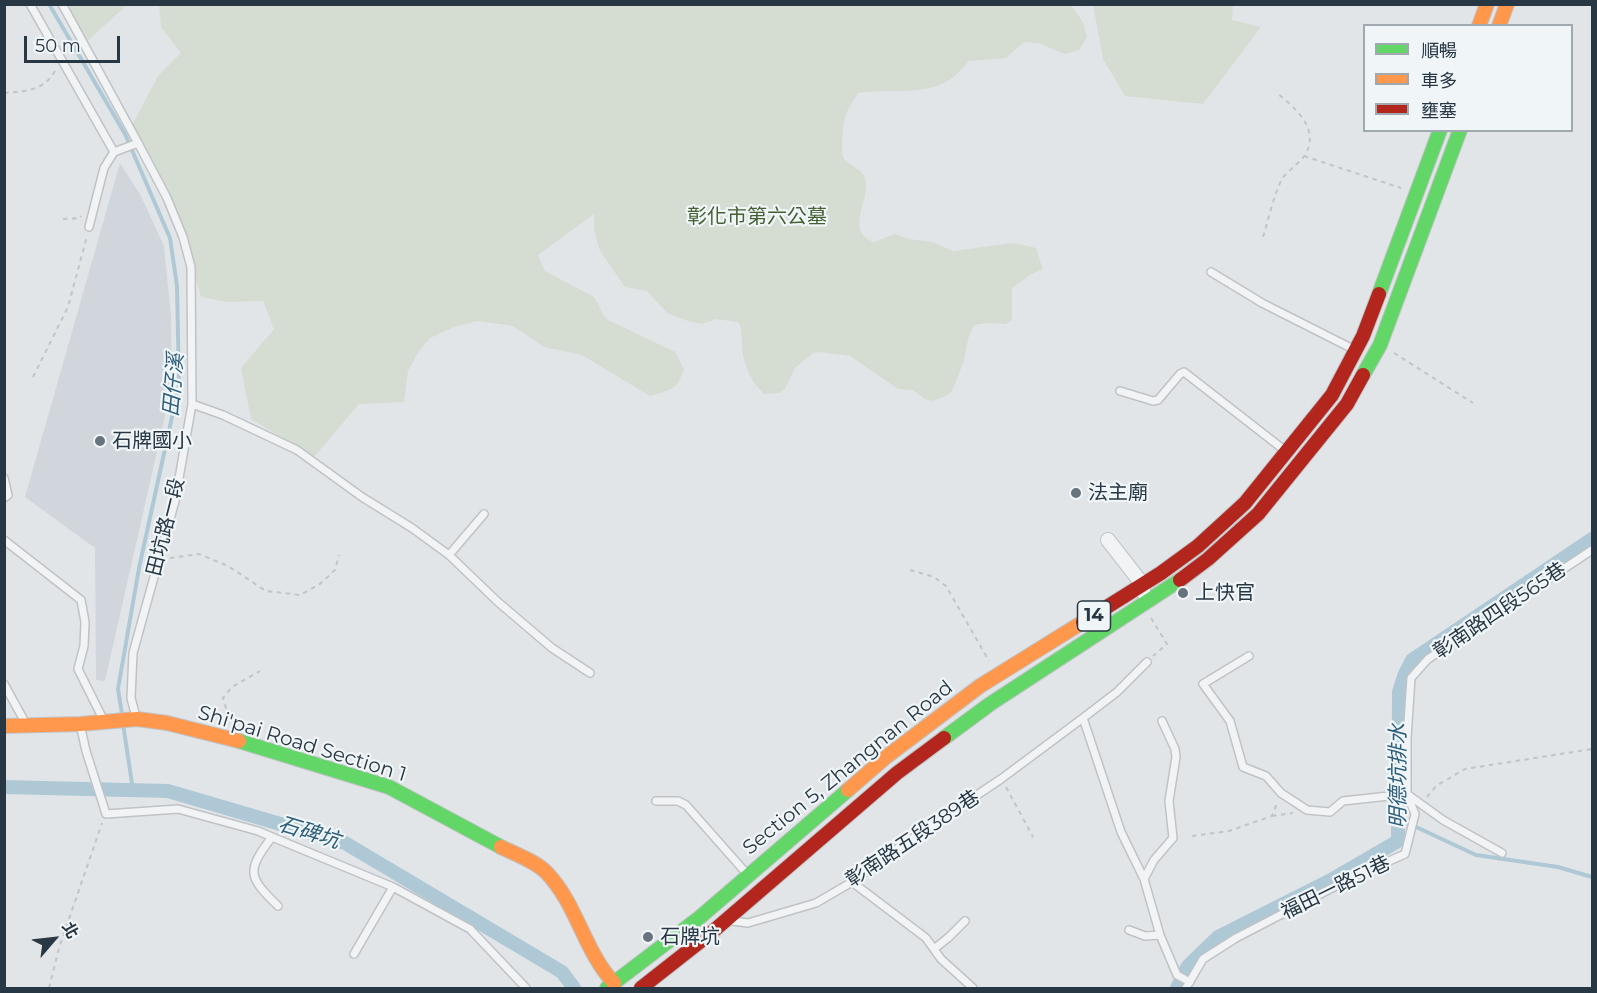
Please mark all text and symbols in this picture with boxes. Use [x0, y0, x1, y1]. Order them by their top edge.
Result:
scale bar [27, 24, 123, 62]
legend [1363, 24, 1573, 132]
text: 50 m [35, 35, 81, 57]
text: 順暢 [1421, 40, 1457, 62]
text: 車多 [1421, 70, 1457, 92]
text: 壅塞 [1421, 100, 1457, 122]
park label: 彰化市第六公墓 [687, 205, 827, 229]
water label: 田仔溪 [159, 353, 189, 417]
place label: 石牌國小 [112, 429, 192, 453]
marker: 石牌國小 [93, 434, 107, 448]
street label: 田坑路一段 [142, 476, 190, 578]
place label: 法主廟 [1088, 481, 1148, 505]
marker: 法主廟 [1069, 486, 1083, 500]
street label: 彰南路四段565巷 [1429, 558, 1571, 664]
place label: 上快官 [1195, 581, 1255, 605]
marker: 上快官 [1176, 586, 1190, 600]
road number: 14 [1078, 601, 1110, 631]
street label: Section 5, Zhangnan Road [738, 676, 958, 860]
street label: Shi'pai Road Section 1 [195, 701, 409, 787]
water label: 明德坑排水 [1386, 724, 1412, 828]
street label: 彰南路五段389巷 [842, 785, 984, 893]
water label: 石碑坑 [275, 812, 343, 854]
street label: 福田一路51巷 [1277, 851, 1395, 925]
north arrow [24, 909, 84, 969]
text: 北 [58, 919, 82, 942]
place label: 石牌坑 [660, 925, 720, 949]
marker: 石牌坑 [641, 930, 655, 944]

